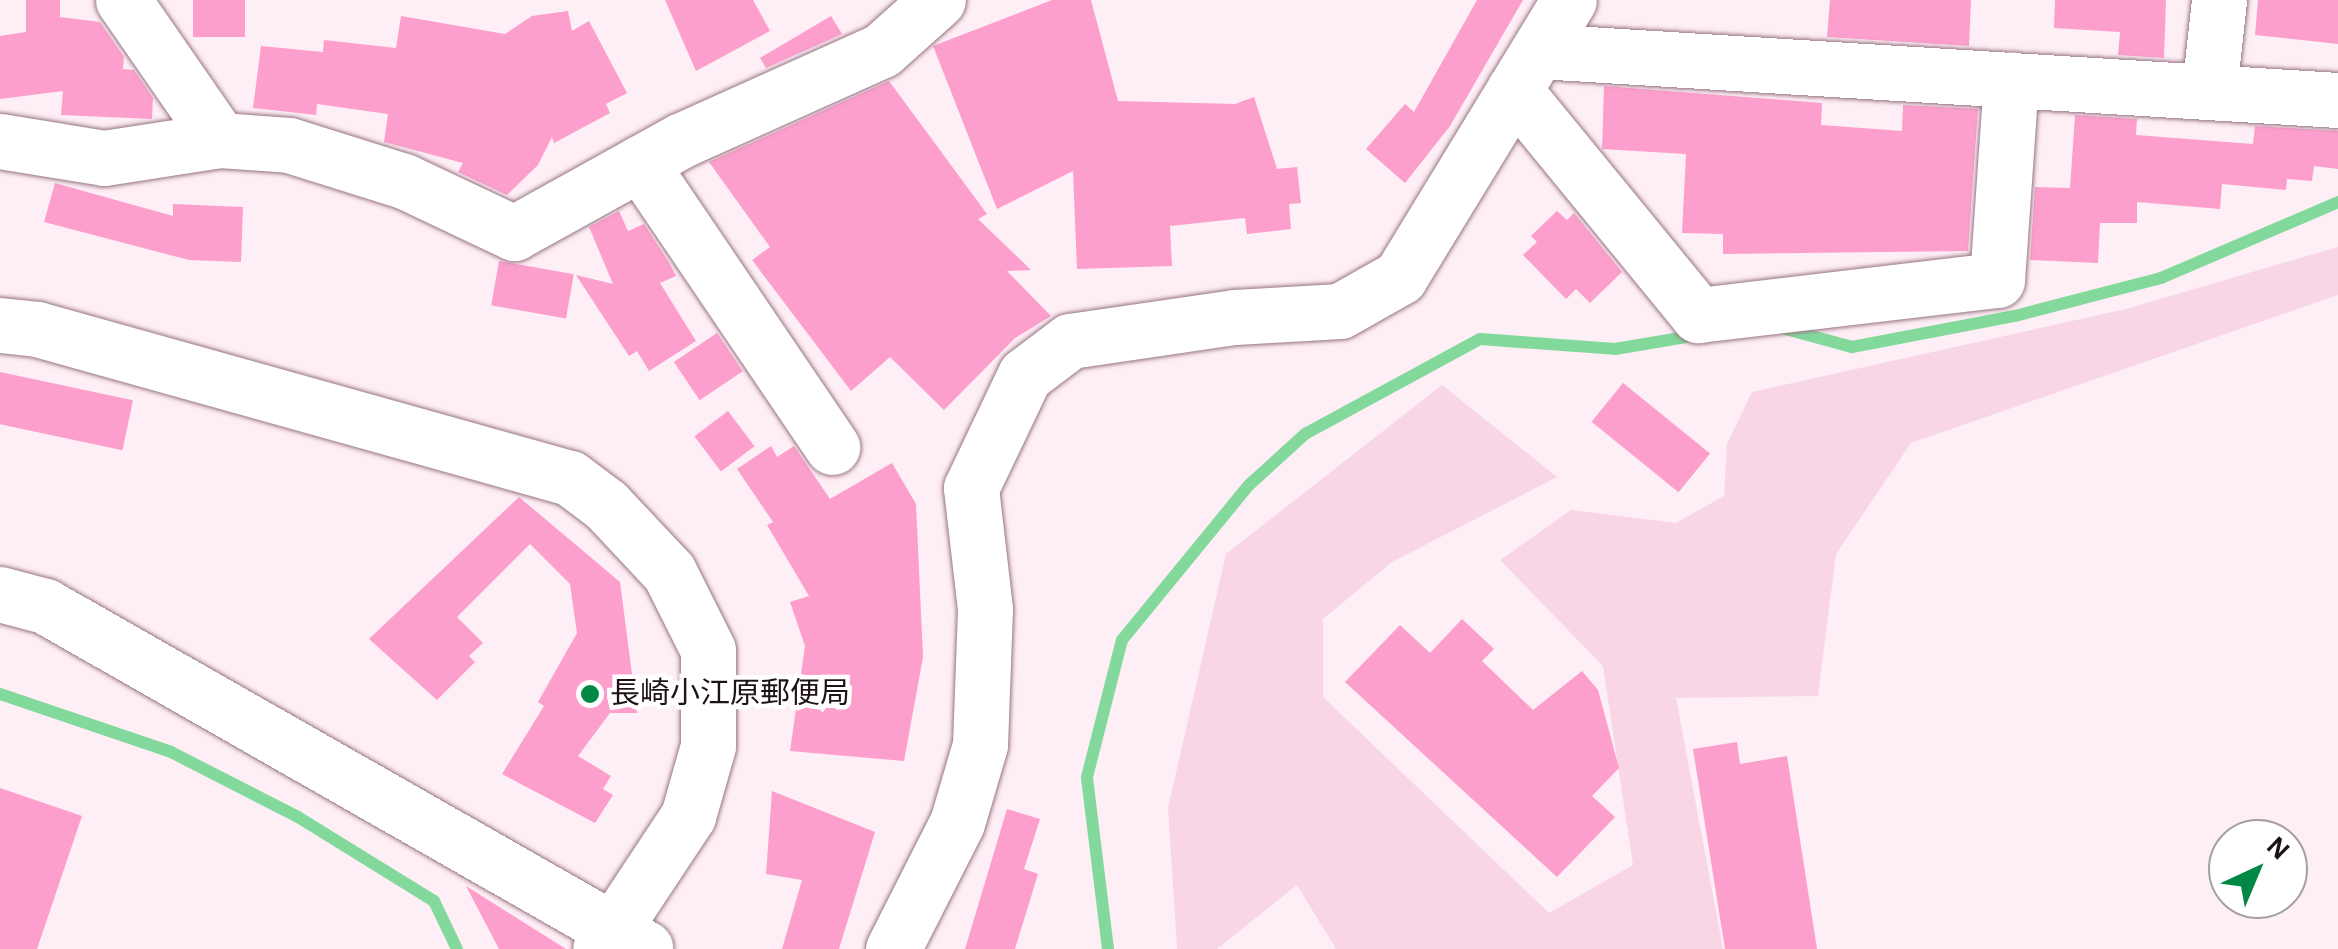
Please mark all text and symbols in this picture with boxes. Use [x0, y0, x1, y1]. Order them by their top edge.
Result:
place label: 長崎小江原郵便局 [610, 676, 850, 712]
marker: 長崎小江原郵便局 [579, 683, 601, 705]
north arrow [2208, 819, 2308, 919]
text: N [2261, 832, 2294, 866]

